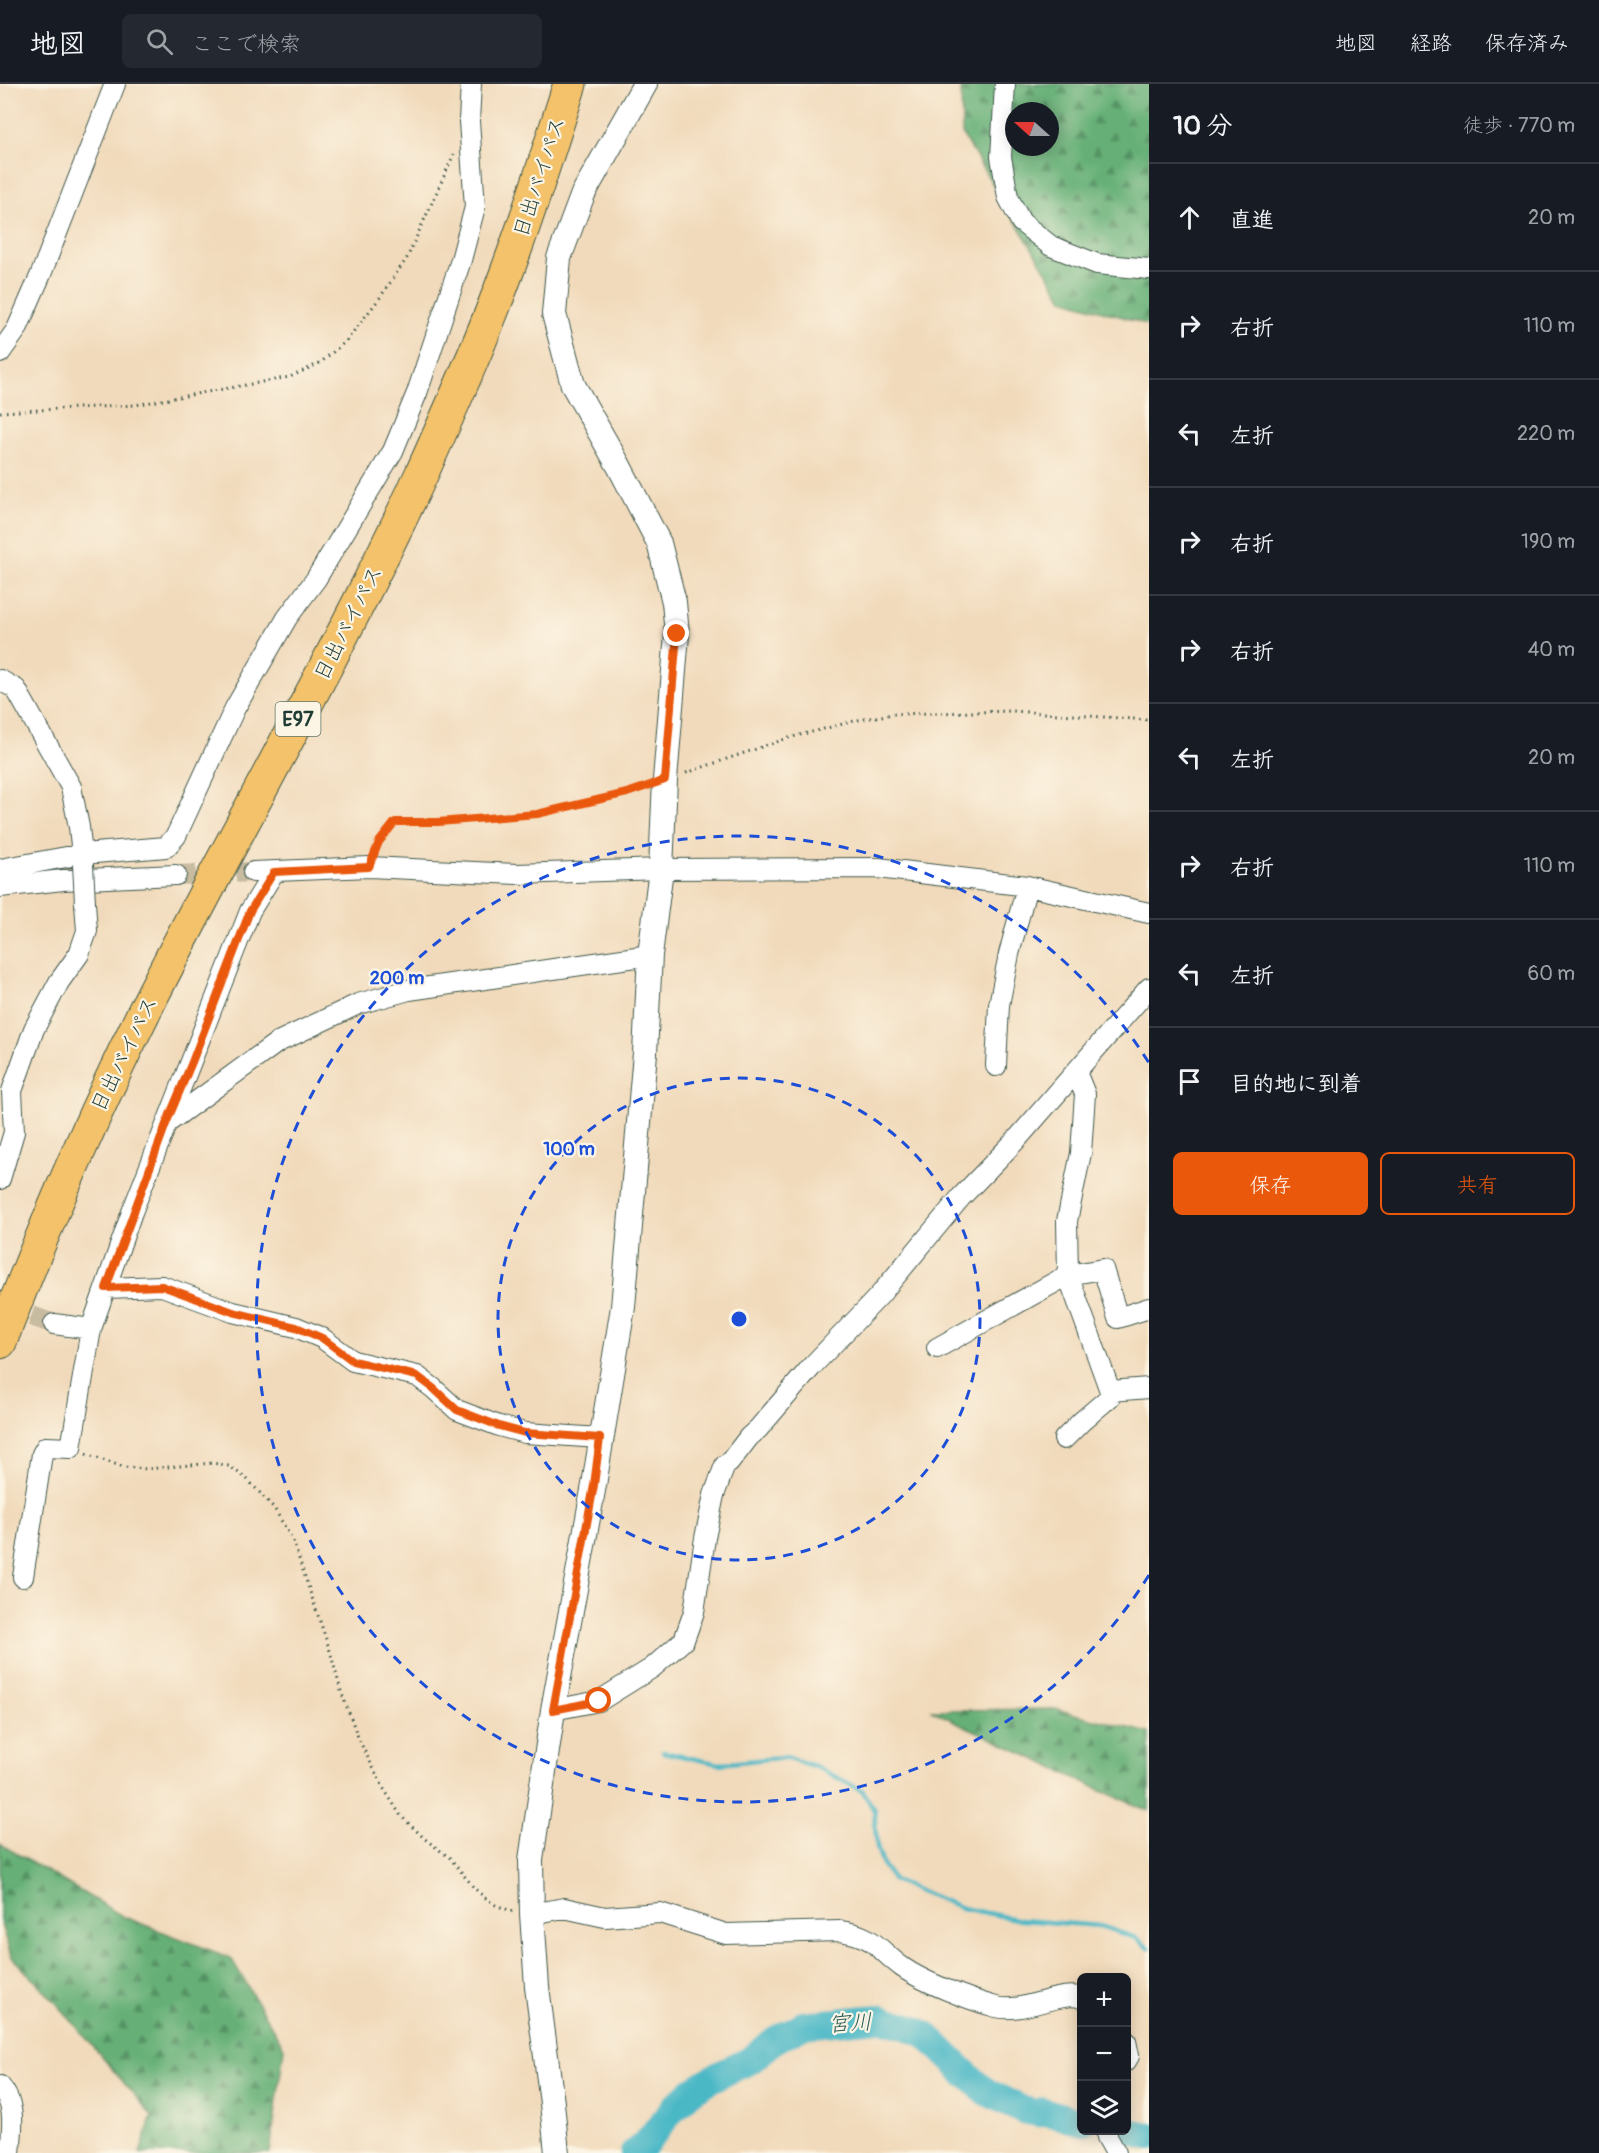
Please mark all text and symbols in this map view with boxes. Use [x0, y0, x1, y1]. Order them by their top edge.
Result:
search box [122, 14, 542, 68]
icon: search [143, 25, 176, 58]
text: 地図 [30, 27, 86, 62]
text: ここで検索 [191, 30, 301, 58]
text: 地図 [1335, 30, 1377, 57]
text: 経路 [1410, 30, 1452, 57]
text: 保存済み [1485, 30, 1569, 57]
north arrow [1005, 102, 1059, 156]
text: 10 分 [1173, 110, 1233, 142]
street label: 日出バイパス [507, 113, 572, 241]
text: 徒歩 · 770 m [1463, 113, 1575, 138]
icon: ahead [1173, 201, 1206, 234]
text: 20 m [1528, 205, 1575, 230]
text: 直進 [1230, 206, 1274, 234]
icon: right [1173, 309, 1206, 342]
text: 110 m [1524, 313, 1575, 338]
text: 右折 [1230, 314, 1274, 342]
icon: left [1173, 417, 1206, 450]
text: 220 m [1517, 421, 1575, 446]
text: 左折 [1230, 422, 1274, 450]
icon: right [1173, 525, 1206, 558]
text: 190 m [1521, 529, 1575, 554]
text: 右折 [1230, 530, 1274, 558]
street label: 日出バイパス [308, 561, 389, 685]
route end [663, 620, 689, 646]
icon: right [1173, 633, 1206, 666]
text: 40 m [1528, 637, 1575, 662]
text: 右折 [1230, 638, 1274, 666]
road number: E97 [276, 702, 320, 736]
icon: left [1173, 741, 1206, 774]
text: 20 m [1528, 745, 1575, 770]
text: 左折 [1230, 746, 1274, 774]
icon: right [1173, 849, 1206, 882]
text: 110 m [1524, 853, 1575, 878]
text: 右折 [1230, 854, 1274, 882]
icon: left [1173, 957, 1206, 990]
text: 60 m [1528, 961, 1575, 986]
text: 左折 [1230, 962, 1274, 990]
text: 200 m [370, 967, 424, 990]
street label: 日出バイパス [85, 992, 164, 1117]
icon: arrive [1173, 1065, 1206, 1098]
text: 目的地に到着 [1230, 1070, 1362, 1098]
text: 100 m [543, 1138, 595, 1161]
button: 保存 [1173, 1152, 1368, 1215]
button: 共有 [1380, 1152, 1575, 1215]
centre of rings [729, 1309, 749, 1329]
route start [585, 1687, 611, 1713]
map controls [1077, 1973, 1131, 2135]
button: + [1077, 1973, 1131, 2027]
water label: 宮川 [827, 2008, 873, 2038]
button: − [1077, 2027, 1131, 2081]
button: layers [1077, 2081, 1131, 2135]

